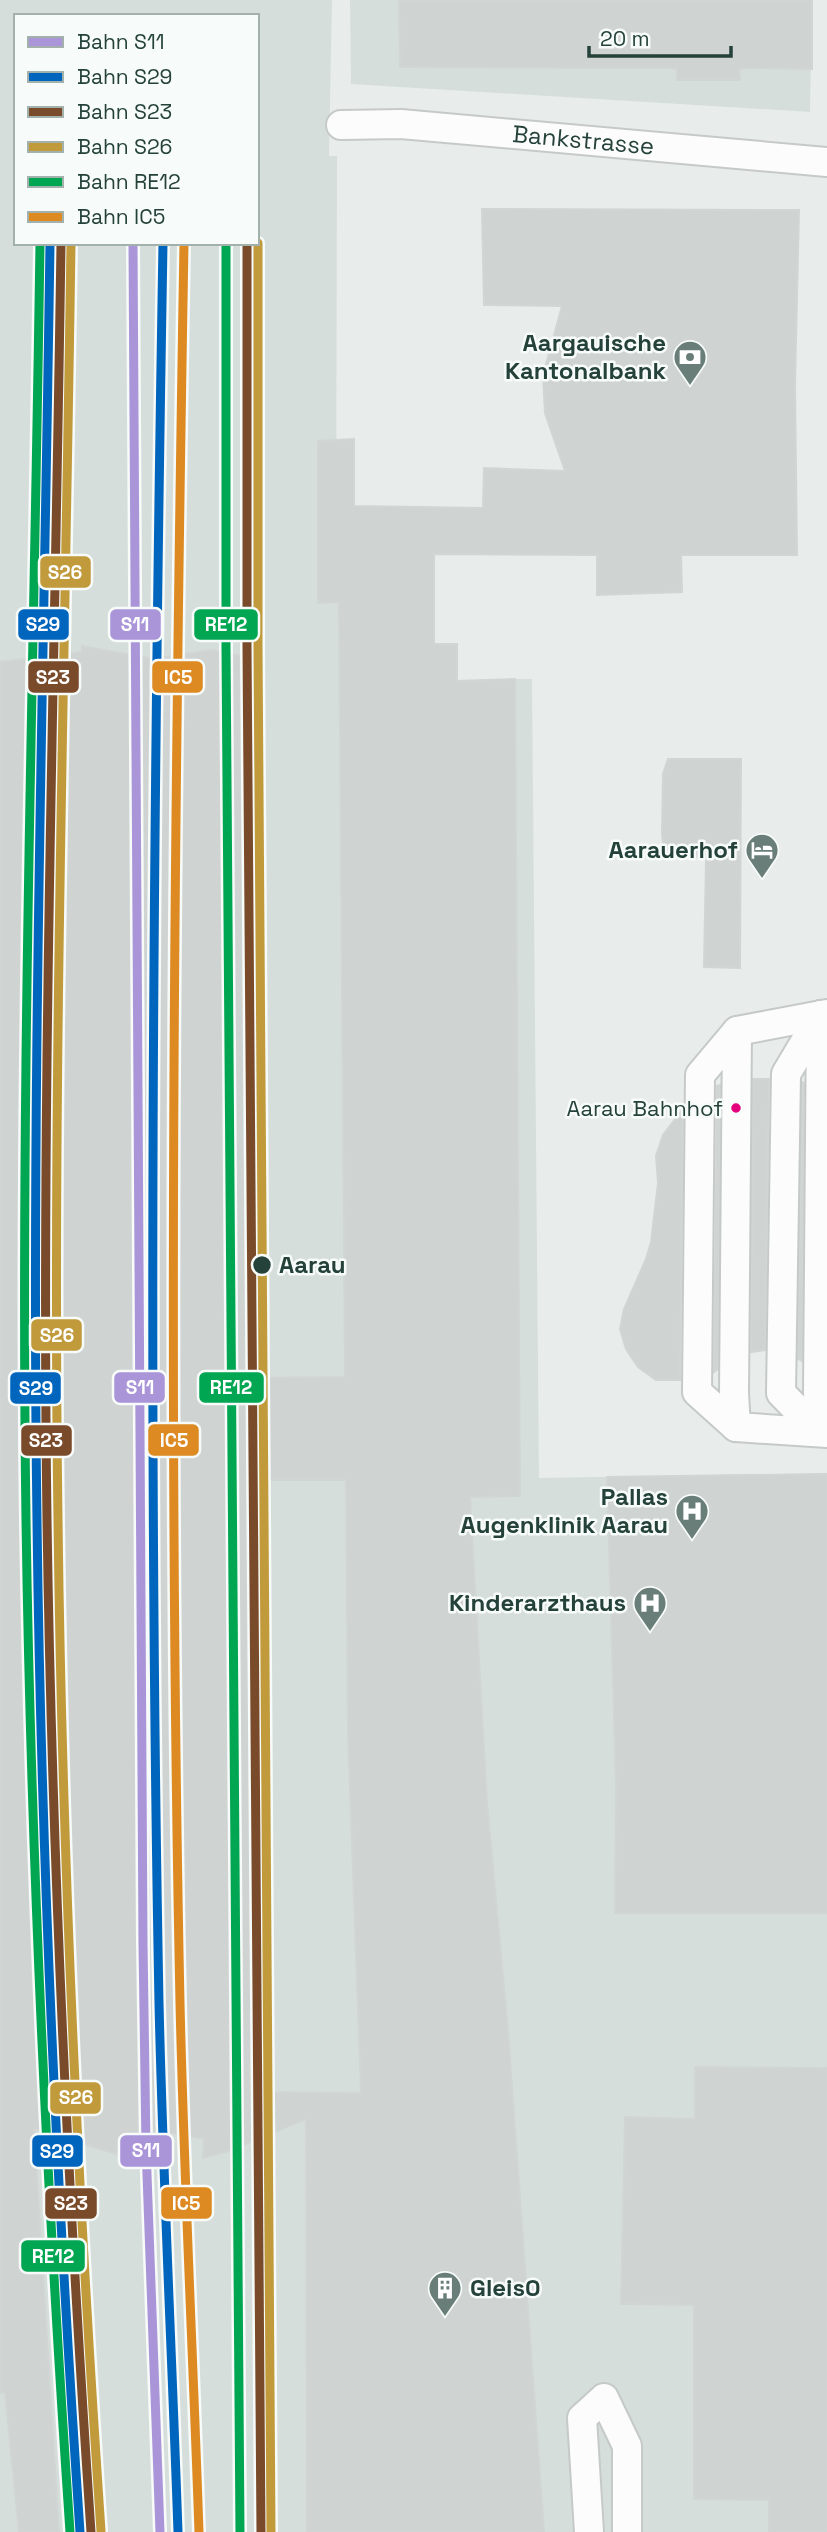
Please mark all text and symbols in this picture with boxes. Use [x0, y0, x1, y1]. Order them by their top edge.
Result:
legend [14, 14, 259, 245]
scale bar [589, 14, 731, 58]
text: 20 m [600, 25, 650, 52]
text: Bahn S11 [77, 28, 165, 55]
text: Bahn S29 [77, 63, 172, 90]
text: Bahn S23 [77, 98, 172, 125]
street label: Bankstrasse [511, 118, 656, 162]
text: Bahn S26 [77, 133, 172, 160]
text: Bahn RE12 [77, 168, 181, 195]
text: Bahn IC5 [77, 203, 165, 230]
place label: Aargauische Kantonalbank [505, 327, 666, 386]
bank icon: Aargauische Kantonalbank [671, 338, 709, 387]
line badge: S26 [39, 555, 92, 589]
text: S26 [48, 560, 82, 585]
line badge: S29 [17, 608, 70, 641]
line badge: S11 [109, 608, 162, 641]
line badge: RE12 [193, 608, 259, 641]
text: S29 [26, 612, 60, 637]
text: S11 [121, 612, 149, 637]
text: RE12 [205, 612, 247, 637]
line badge: S23 [27, 660, 80, 694]
line badge: IC5 [151, 660, 204, 694]
text: S23 [36, 665, 70, 690]
text: IC5 [164, 665, 192, 690]
hotel icon: Aarauerhof [743, 831, 781, 880]
place label: Aarauerhof [608, 834, 738, 865]
place label: Aarau Bahnhof [567, 1094, 723, 1122]
marker: Aarau Bahnhof [729, 1101, 743, 1115]
place label: Aarau [279, 1249, 346, 1280]
marker: Aarau [251, 1254, 273, 1276]
line badge: S26 [30, 1318, 83, 1352]
text: S26 [40, 1323, 74, 1348]
line badge: S29 [9, 1371, 62, 1405]
line badge: S11 [113, 1371, 166, 1404]
line badge: RE12 [198, 1371, 265, 1404]
text: S11 [126, 1375, 154, 1400]
text: RE12 [210, 1375, 252, 1400]
text: S29 [19, 1376, 53, 1401]
line badge: IC5 [147, 1423, 200, 1457]
line badge: S23 [20, 1424, 73, 1457]
text: S23 [29, 1428, 63, 1453]
text: IC5 [160, 1428, 188, 1453]
place label: Pallas Augenklinik Aarau [461, 1481, 668, 1540]
hospital icon: Pallas Augenklinik Aarau [673, 1492, 711, 1541]
hospital icon: Kinderarzthaus [631, 1584, 669, 1633]
place label: Kinderarzthaus [449, 1587, 626, 1618]
line badge: S26 [49, 2081, 102, 2115]
text: S26 [59, 2085, 93, 2110]
line badge: S29 [31, 2134, 84, 2168]
line badge: S11 [119, 2134, 173, 2168]
text: S11 [132, 2138, 160, 2163]
text: S29 [40, 2139, 74, 2164]
line badge: IC5 [160, 2186, 213, 2220]
line badge: S23 [44, 2187, 98, 2220]
text: S23 [54, 2191, 88, 2216]
text: IC5 [172, 2191, 200, 2216]
line badge: RE12 [20, 2239, 86, 2273]
text: RE12 [32, 2244, 74, 2269]
building icon: Gleis0 [426, 2269, 464, 2318]
place label: Gleis0 [470, 2272, 541, 2303]

